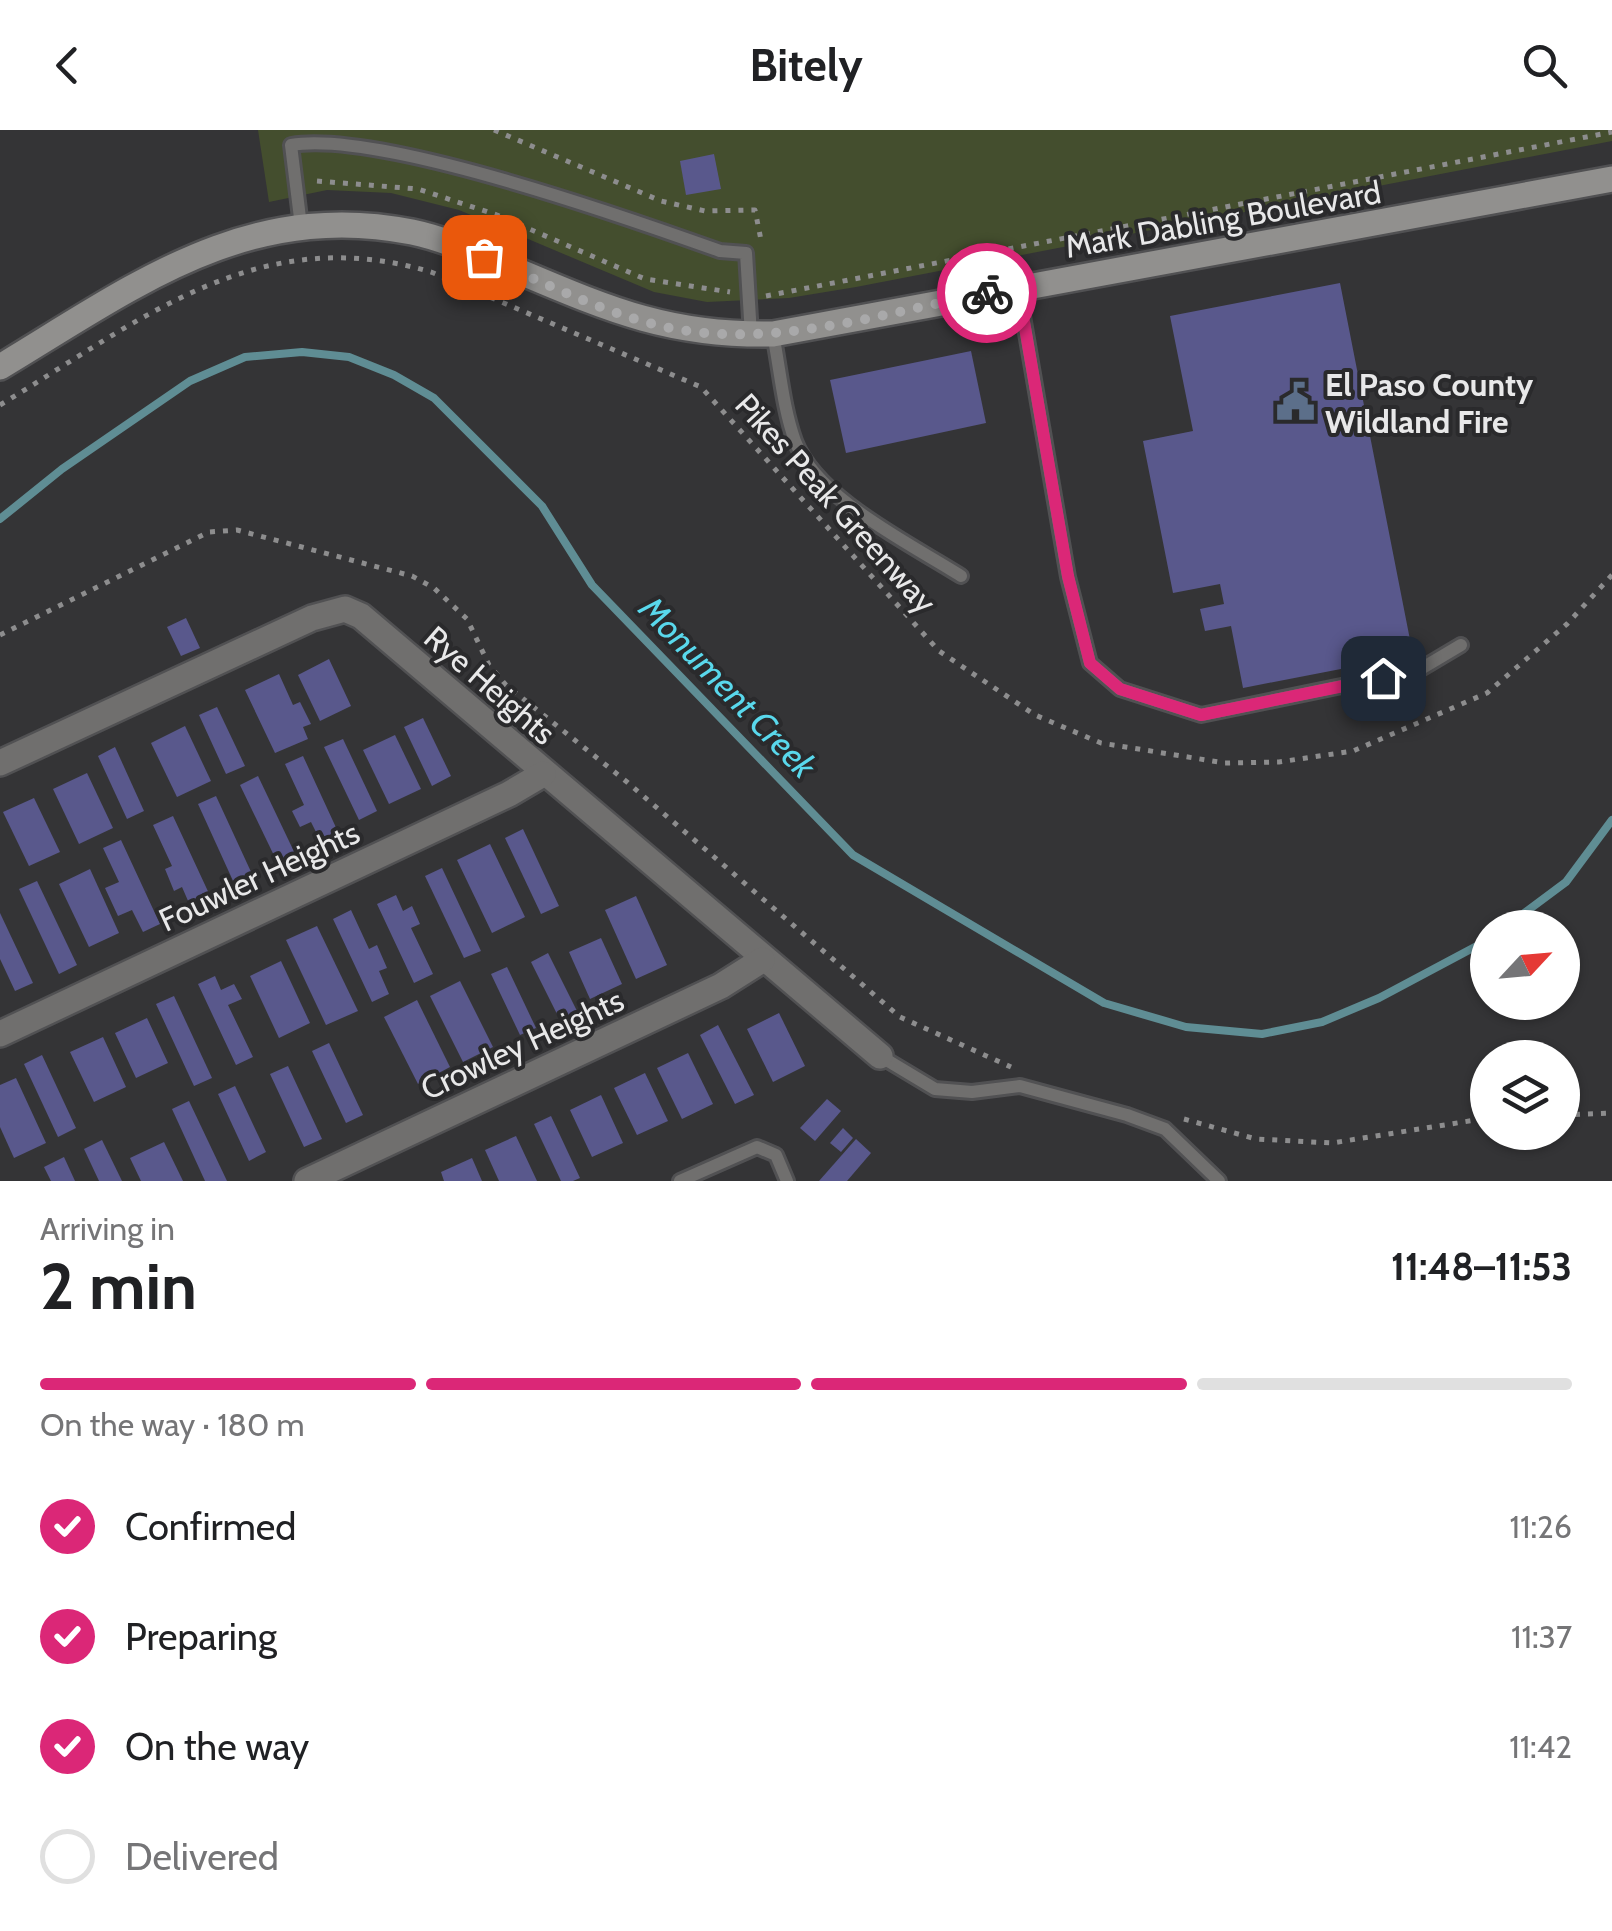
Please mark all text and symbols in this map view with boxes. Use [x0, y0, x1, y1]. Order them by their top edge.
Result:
icon: back [40, 38, 95, 93]
text: Bitely [749, 38, 863, 92]
icon: search [1517, 38, 1572, 93]
street label: Mark Dabling Boulevard [1062, 172, 1384, 266]
pin [442, 215, 527, 300]
icon: bag [457, 230, 512, 285]
courier [937, 243, 1037, 343]
icon: bike [960, 266, 1015, 321]
place label: El Paso County Wildland Fire [1325, 365, 1534, 441]
public building icon: El Paso County Wildland Fire [1274, 381, 1316, 423]
street label: Pikes Peak Greenway [727, 385, 945, 621]
water label: Monument Creek [630, 586, 826, 788]
street label: Rye Heights [417, 618, 563, 752]
pin [1341, 636, 1426, 721]
icon: home [1356, 651, 1411, 706]
street label: Fouwler Heights [153, 813, 365, 939]
north arrow [1470, 910, 1580, 1020]
map controls [1470, 910, 1580, 1150]
street label: Crowley Heights [414, 980, 630, 1108]
button: layers [1470, 1040, 1580, 1150]
text: Arriving in [40, 1209, 175, 1248]
text: 11:48–11:53 [1391, 1243, 1572, 1290]
text: 2 min [40, 1246, 197, 1325]
text: On the way · 180 m [40, 1405, 305, 1444]
icon: check [40, 1499, 95, 1554]
text: Confirmed [125, 1503, 296, 1550]
text: 11:26 [1510, 1507, 1572, 1546]
icon: check [40, 1609, 95, 1664]
text: Preparing [125, 1613, 277, 1660]
text: 11:37 [1511, 1617, 1572, 1656]
icon: check [40, 1719, 95, 1774]
text: On the way [125, 1723, 309, 1770]
text: 11:42 [1509, 1727, 1572, 1766]
text: Delivered [125, 1833, 279, 1880]

